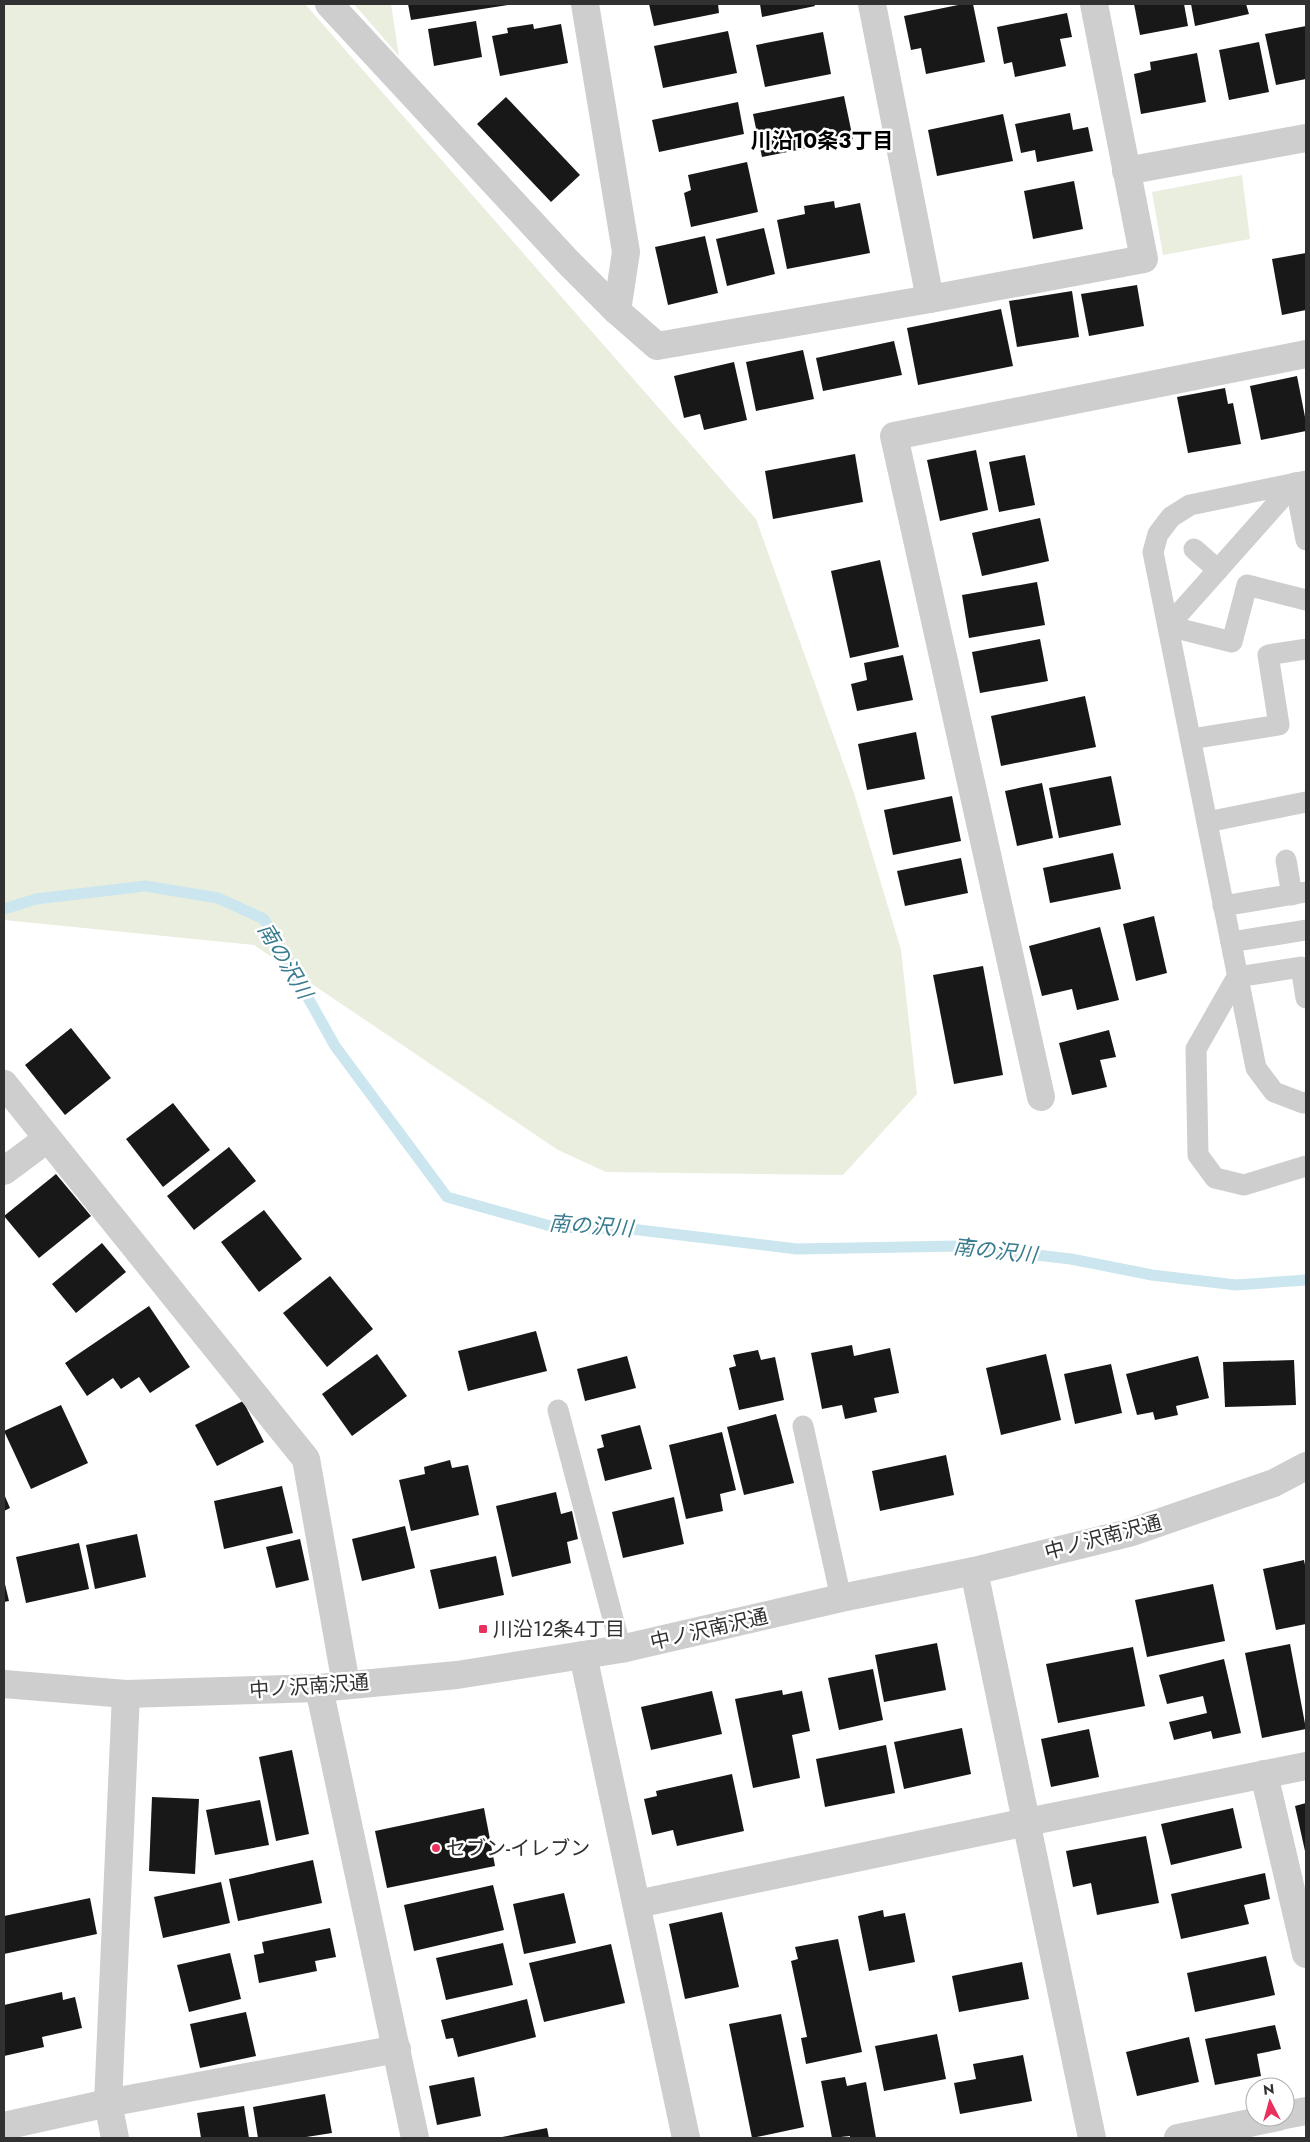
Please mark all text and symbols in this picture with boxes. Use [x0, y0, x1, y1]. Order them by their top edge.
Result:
district label: 川沿10条3丁目 [751, 126, 893, 156]
water label: 南の沢川 [251, 917, 321, 1006]
water label: 南の沢川 [548, 1208, 636, 1244]
water label: 南の沢川 [952, 1232, 1040, 1271]
street label: 中ノ沢南沢通 [1041, 1508, 1165, 1567]
street label: 中ノ沢南沢通 [647, 1602, 771, 1657]
place label: 川沿12条4丁目 [493, 1615, 625, 1644]
marker: 川沿12条4丁目 [477, 1623, 489, 1635]
street label: 中ノ沢南沢通 [248, 1668, 370, 1705]
place label: セブン-イレブン [446, 1834, 590, 1863]
marker: セブン-イレブン [430, 1842, 442, 1854]
north arrow [1245, 2077, 1295, 2127]
text: N [1262, 2079, 1275, 2100]

